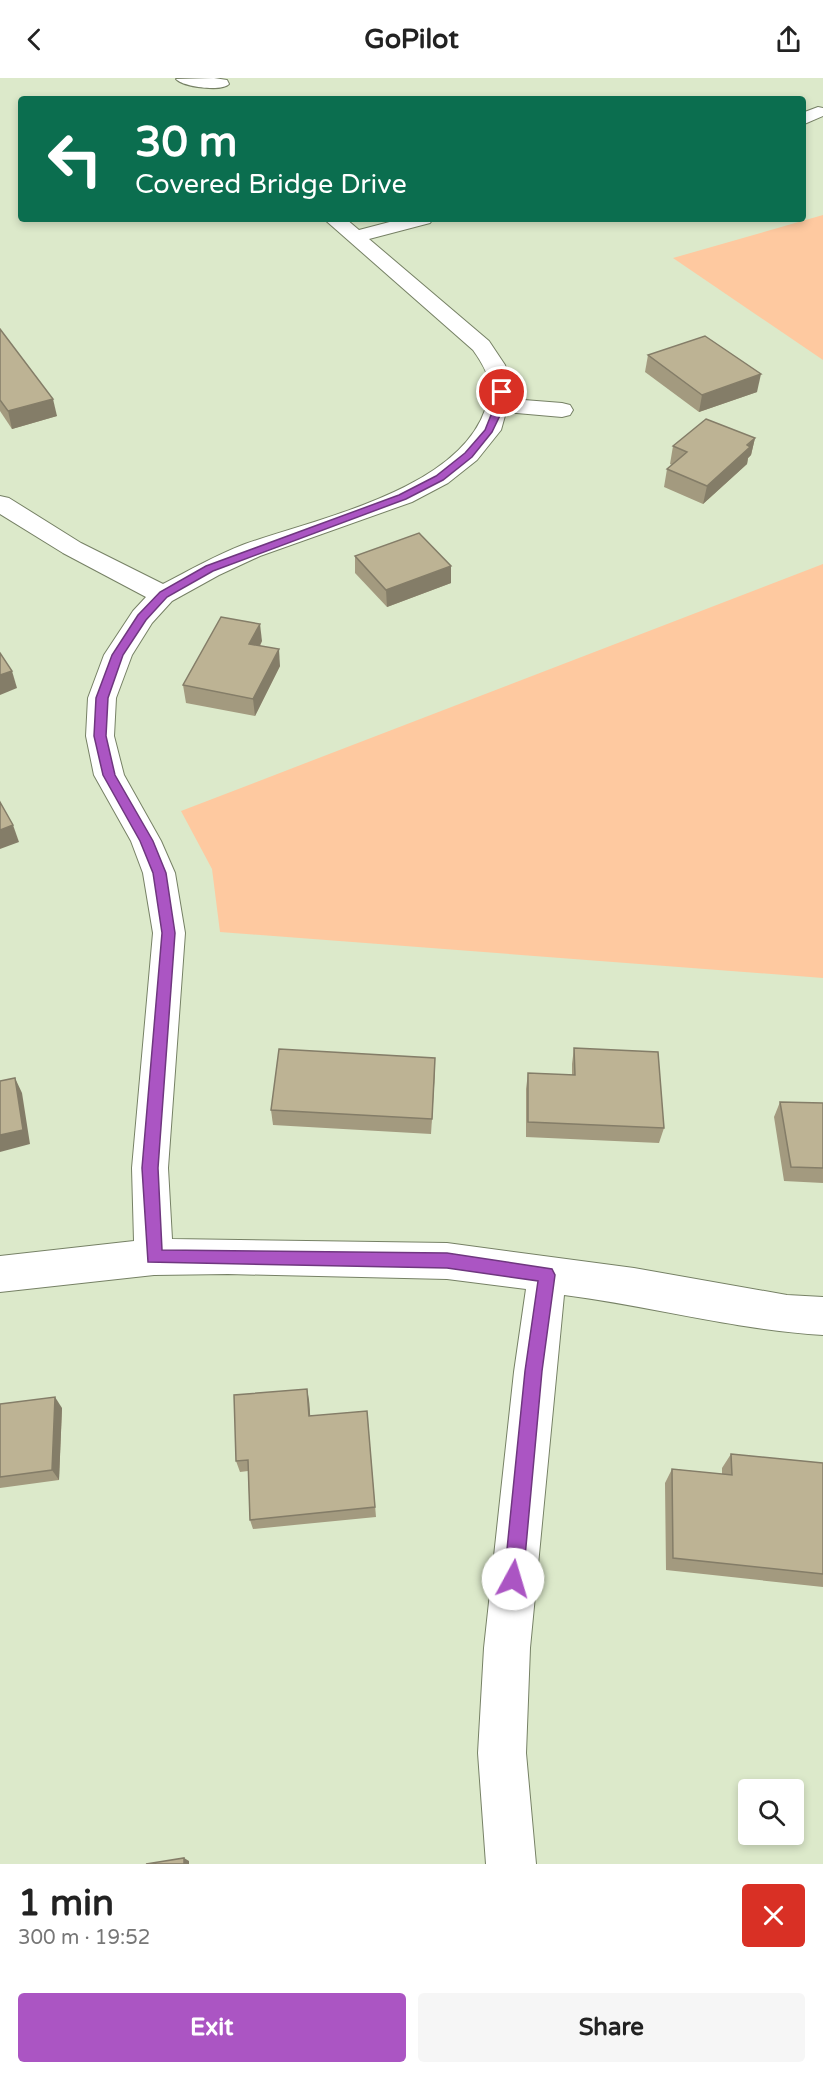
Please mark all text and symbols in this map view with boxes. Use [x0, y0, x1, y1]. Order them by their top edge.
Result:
icon: back [18, 23, 51, 56]
text: GoPilot [364, 23, 459, 56]
icon: share [772, 23, 805, 56]
text: 30 m [135, 117, 237, 168]
icon: left [36, 120, 114, 198]
text: Covered Bridge Drive [135, 168, 407, 201]
pin [476, 366, 527, 417]
icon: arrive [485, 375, 518, 408]
position arrow [481, 1547, 545, 1611]
map controls [738, 1779, 804, 1845]
button: search [738, 1779, 804, 1845]
text: 1 min [18, 1882, 114, 1925]
button: close [742, 1884, 805, 1947]
text: 300 m · 19:52 [18, 1926, 150, 1950]
button: Exit [18, 1993, 406, 2062]
button: Share [418, 1993, 805, 2062]

